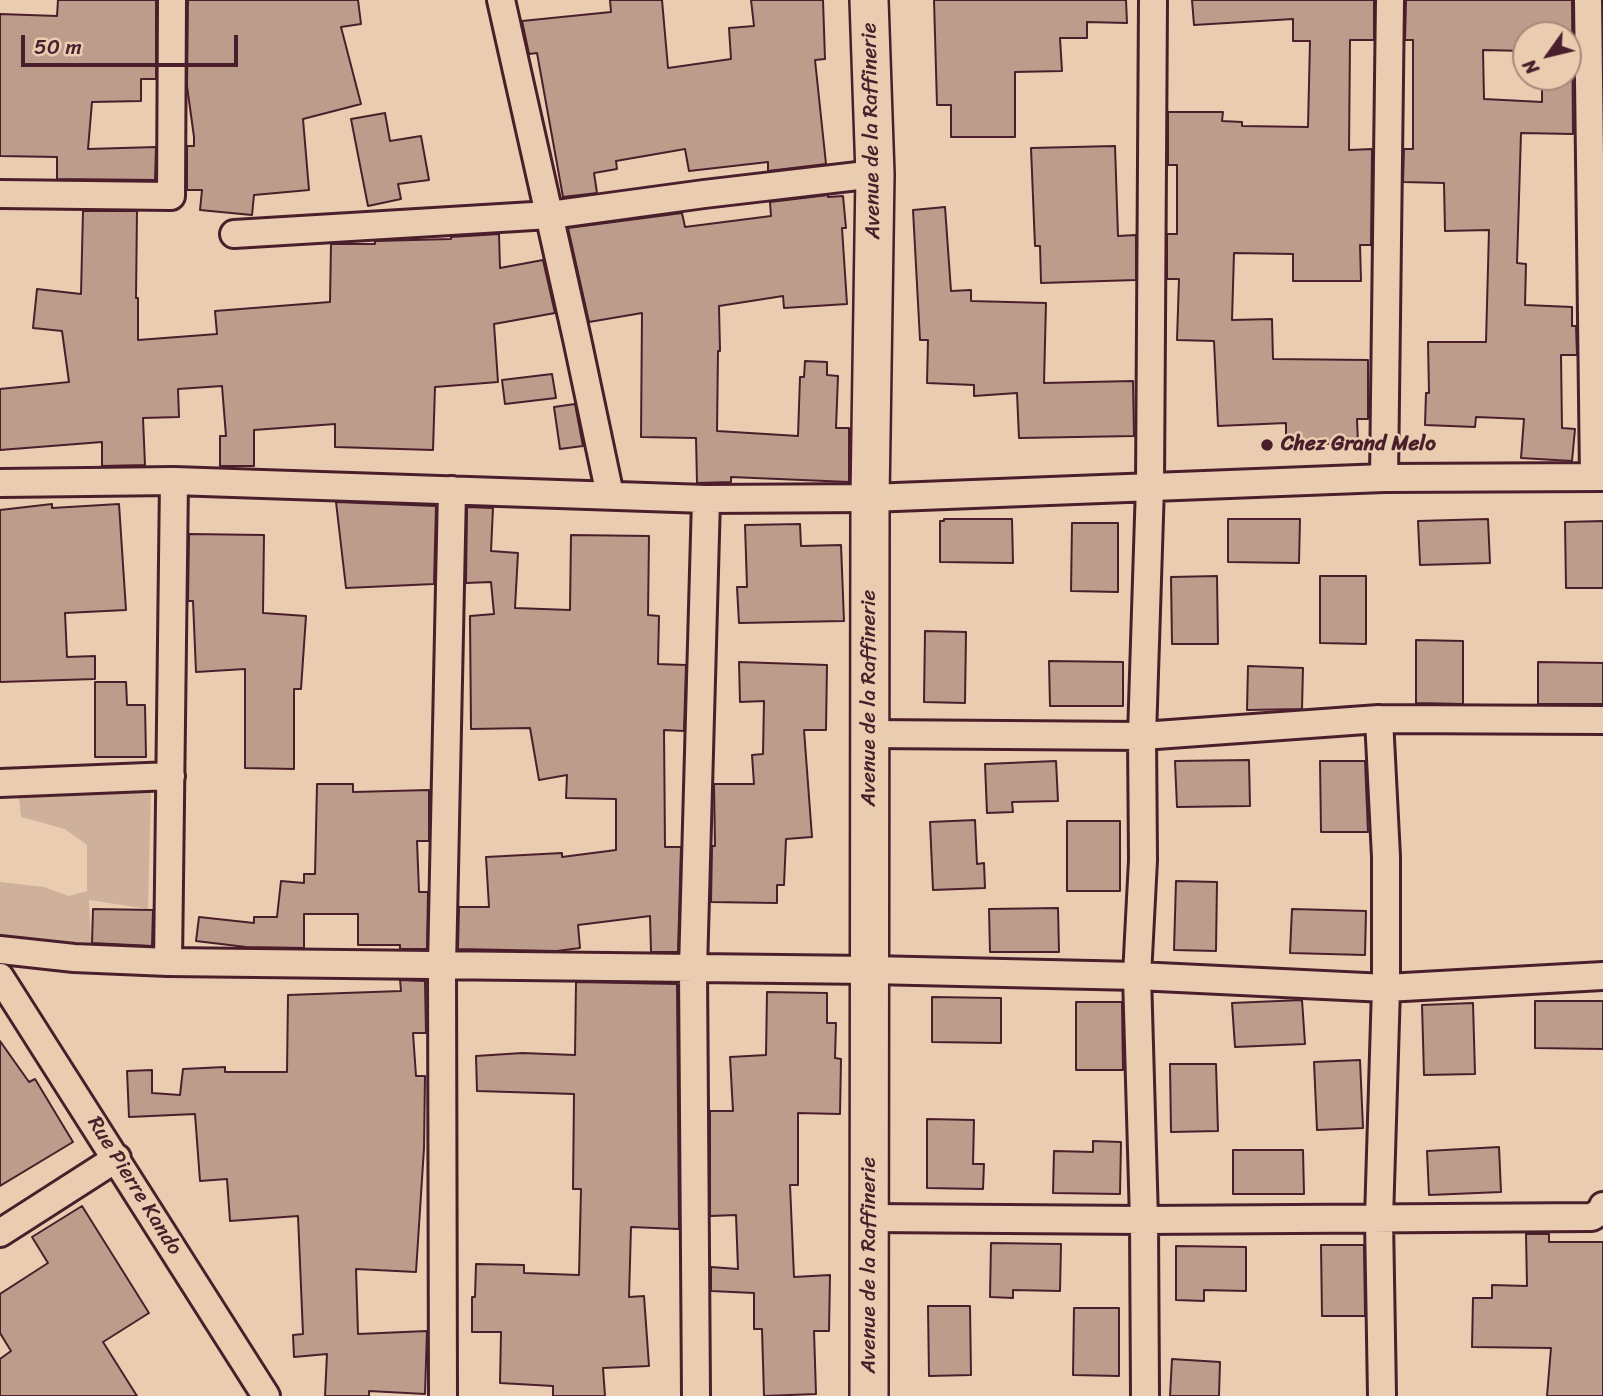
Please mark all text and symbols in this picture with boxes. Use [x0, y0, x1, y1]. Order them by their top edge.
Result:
scale bar [24, 21, 242, 65]
north arrow [1512, 21, 1582, 91]
street label: Avenue de la Raffinerie [858, 22, 886, 240]
text: 50 m [34, 28, 82, 66]
text: N [1513, 52, 1548, 82]
place label: Chez Grand Melo [1281, 432, 1436, 458]
marker: Chez Grand Melo [1259, 437, 1275, 453]
street label: Avenue de la Raffinerie [857, 590, 883, 806]
street label: Rue Pierre Kando [81, 1112, 187, 1260]
street label: Avenue de la Raffinerie [857, 1157, 883, 1373]

